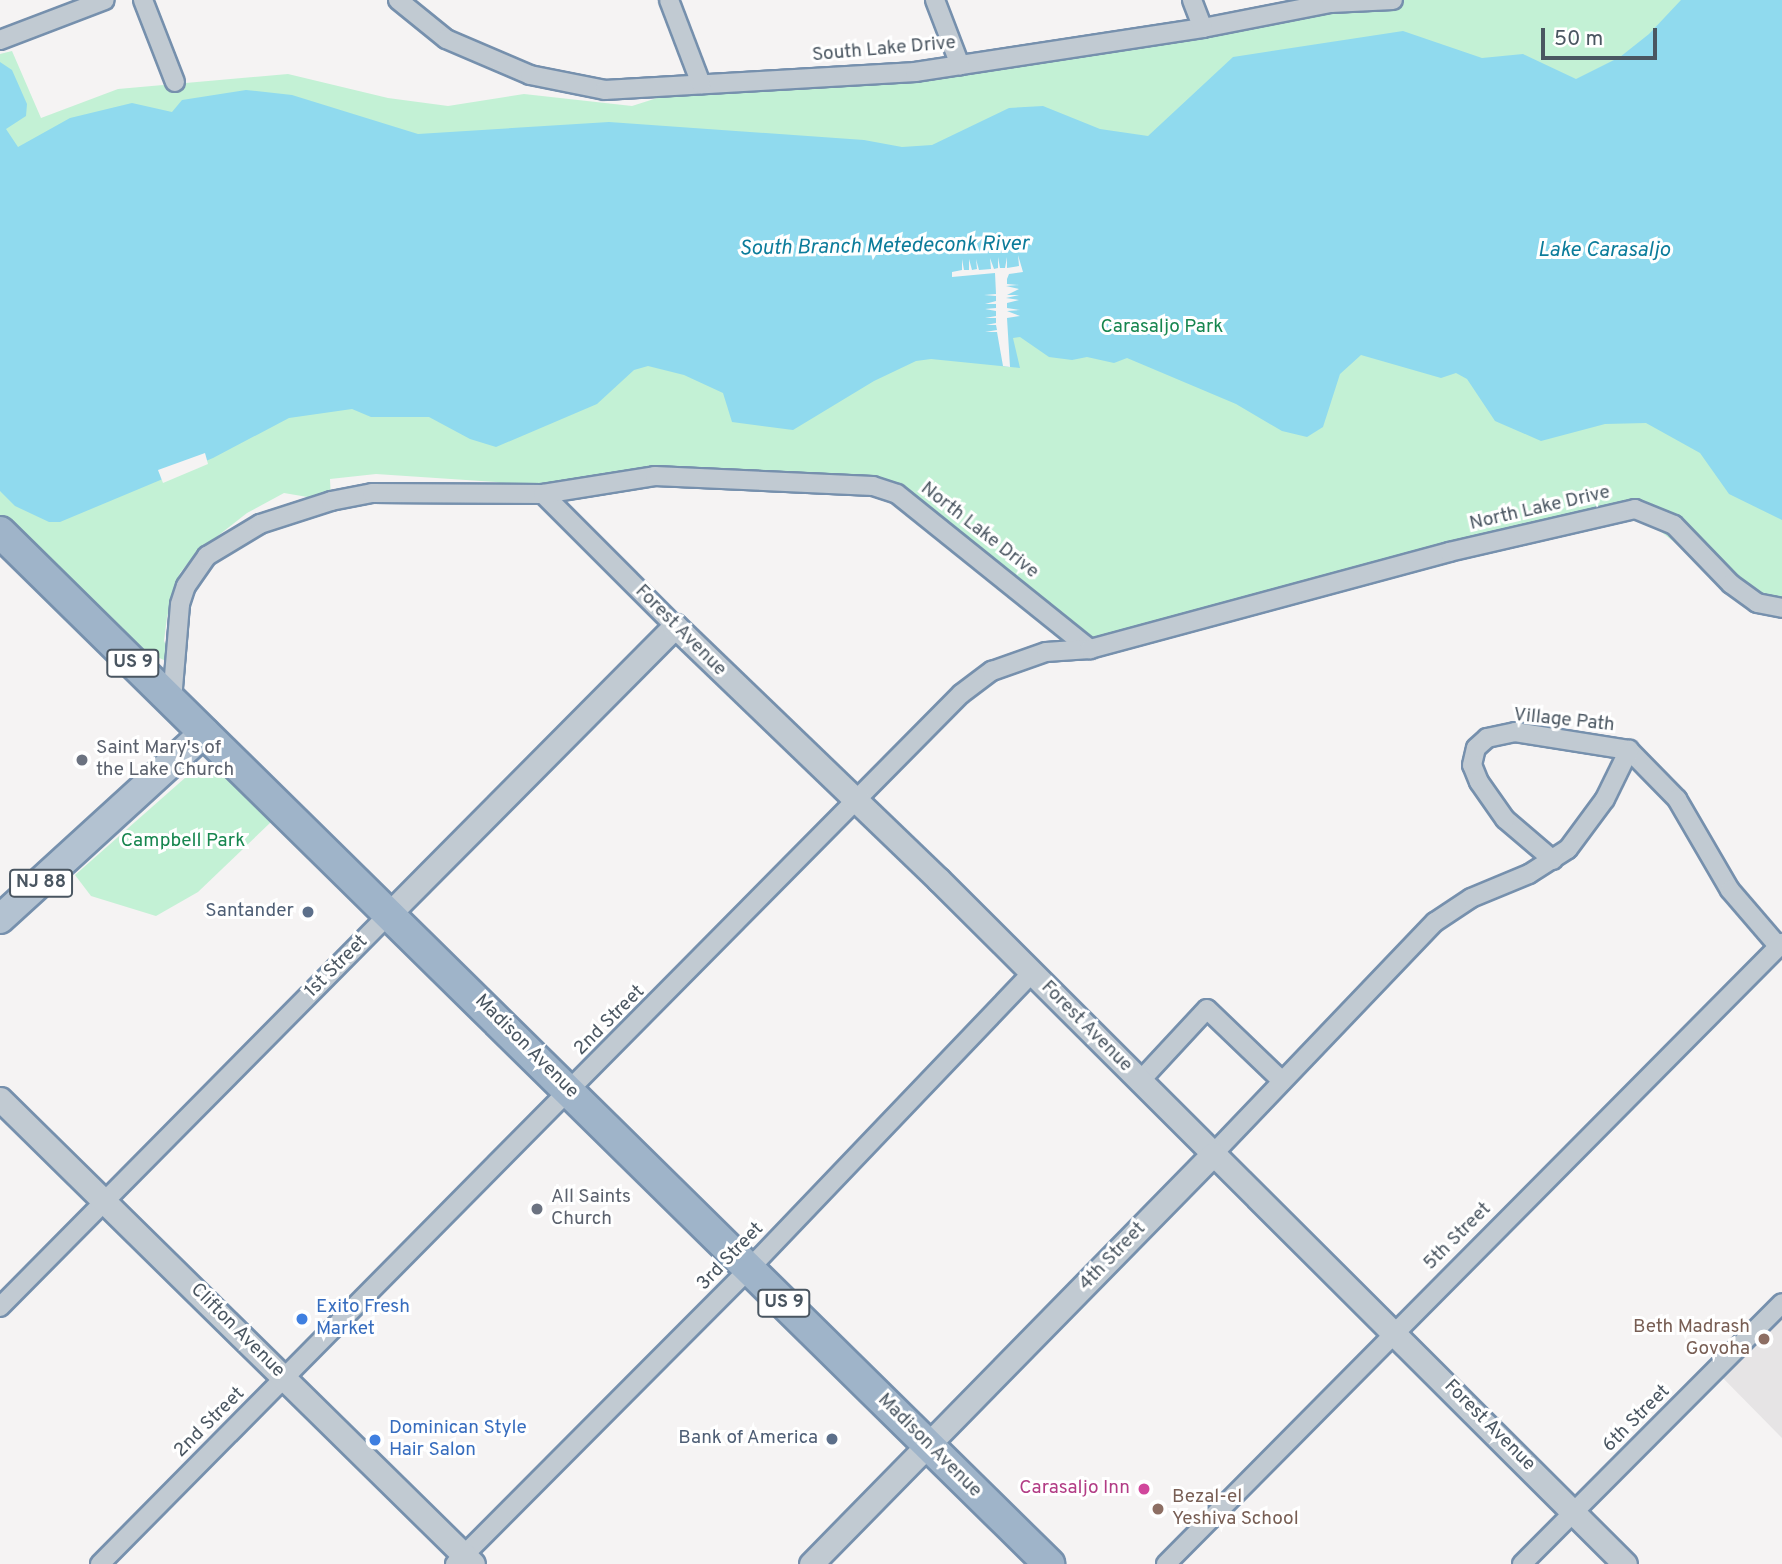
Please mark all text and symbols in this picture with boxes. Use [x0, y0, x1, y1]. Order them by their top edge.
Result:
scale bar [1544, 14, 1660, 58]
text: 50 m [1554, 26, 1603, 53]
street label: South Lake Drive [811, 32, 957, 68]
water label: South Branch Metedeconk River [739, 232, 1029, 262]
water label: Lake Carasaljo [1538, 238, 1670, 264]
park label: Carasaljo Park [1101, 317, 1223, 339]
street label: North Lake Drive [915, 478, 1043, 584]
street label: North Lake Drive [1468, 482, 1612, 536]
street label: Forest Avenue [629, 580, 731, 682]
road number: US 9 [105, 648, 161, 678]
street label: Village Path [1512, 704, 1616, 738]
place label: Saint Mary's of the Lake Church [96, 738, 234, 782]
marker: Saint Mary's of the Lake Church [74, 752, 90, 768]
park label: Campbell Park [121, 831, 245, 853]
road number: NJ 88 [8, 868, 74, 898]
place label: Santander [205, 901, 294, 923]
marker: Santander [300, 904, 316, 920]
street label: 1st Street [301, 931, 373, 1003]
street label: Forest Avenue [1035, 976, 1137, 1078]
street label: 2nd Street [570, 981, 650, 1061]
street label: Madison Avenue [469, 990, 583, 1104]
place label: All Saints Church [551, 1187, 631, 1231]
street label: 5th Street [1420, 1199, 1496, 1275]
marker: All Saints Church [529, 1201, 545, 1217]
street label: 3rd Street [693, 1218, 769, 1296]
street label: 4th Street [1075, 1218, 1151, 1296]
street label: Clifton Avenue [185, 1279, 289, 1383]
road number: US 9 [756, 1288, 812, 1318]
place label: Exito Fresh Market [316, 1297, 410, 1341]
marker: Exito Fresh Market [294, 1311, 310, 1327]
place label: Beth Madrash Govoha [1633, 1317, 1750, 1361]
marker: Beth Madrash Govoha [1756, 1331, 1772, 1347]
street label: Forest Avenue [1438, 1375, 1540, 1477]
street label: 6th Street [1599, 1381, 1675, 1457]
street label: 2nd Street [170, 1383, 250, 1463]
street label: Madison Avenue [872, 1389, 986, 1503]
place label: Dominican Style Hair Salon [389, 1418, 527, 1462]
place label: Bank of America [678, 1428, 818, 1450]
marker: Bank of America [824, 1431, 840, 1447]
marker: Dominican Style Hair Salon [367, 1432, 383, 1448]
place label: Carasaljo Inn [1019, 1478, 1130, 1500]
marker: Carasaljo Inn [1136, 1481, 1152, 1497]
place label: Bezal-el Yeshiva School [1172, 1487, 1299, 1531]
marker: Bezal-el Yeshiva School [1150, 1501, 1166, 1517]

